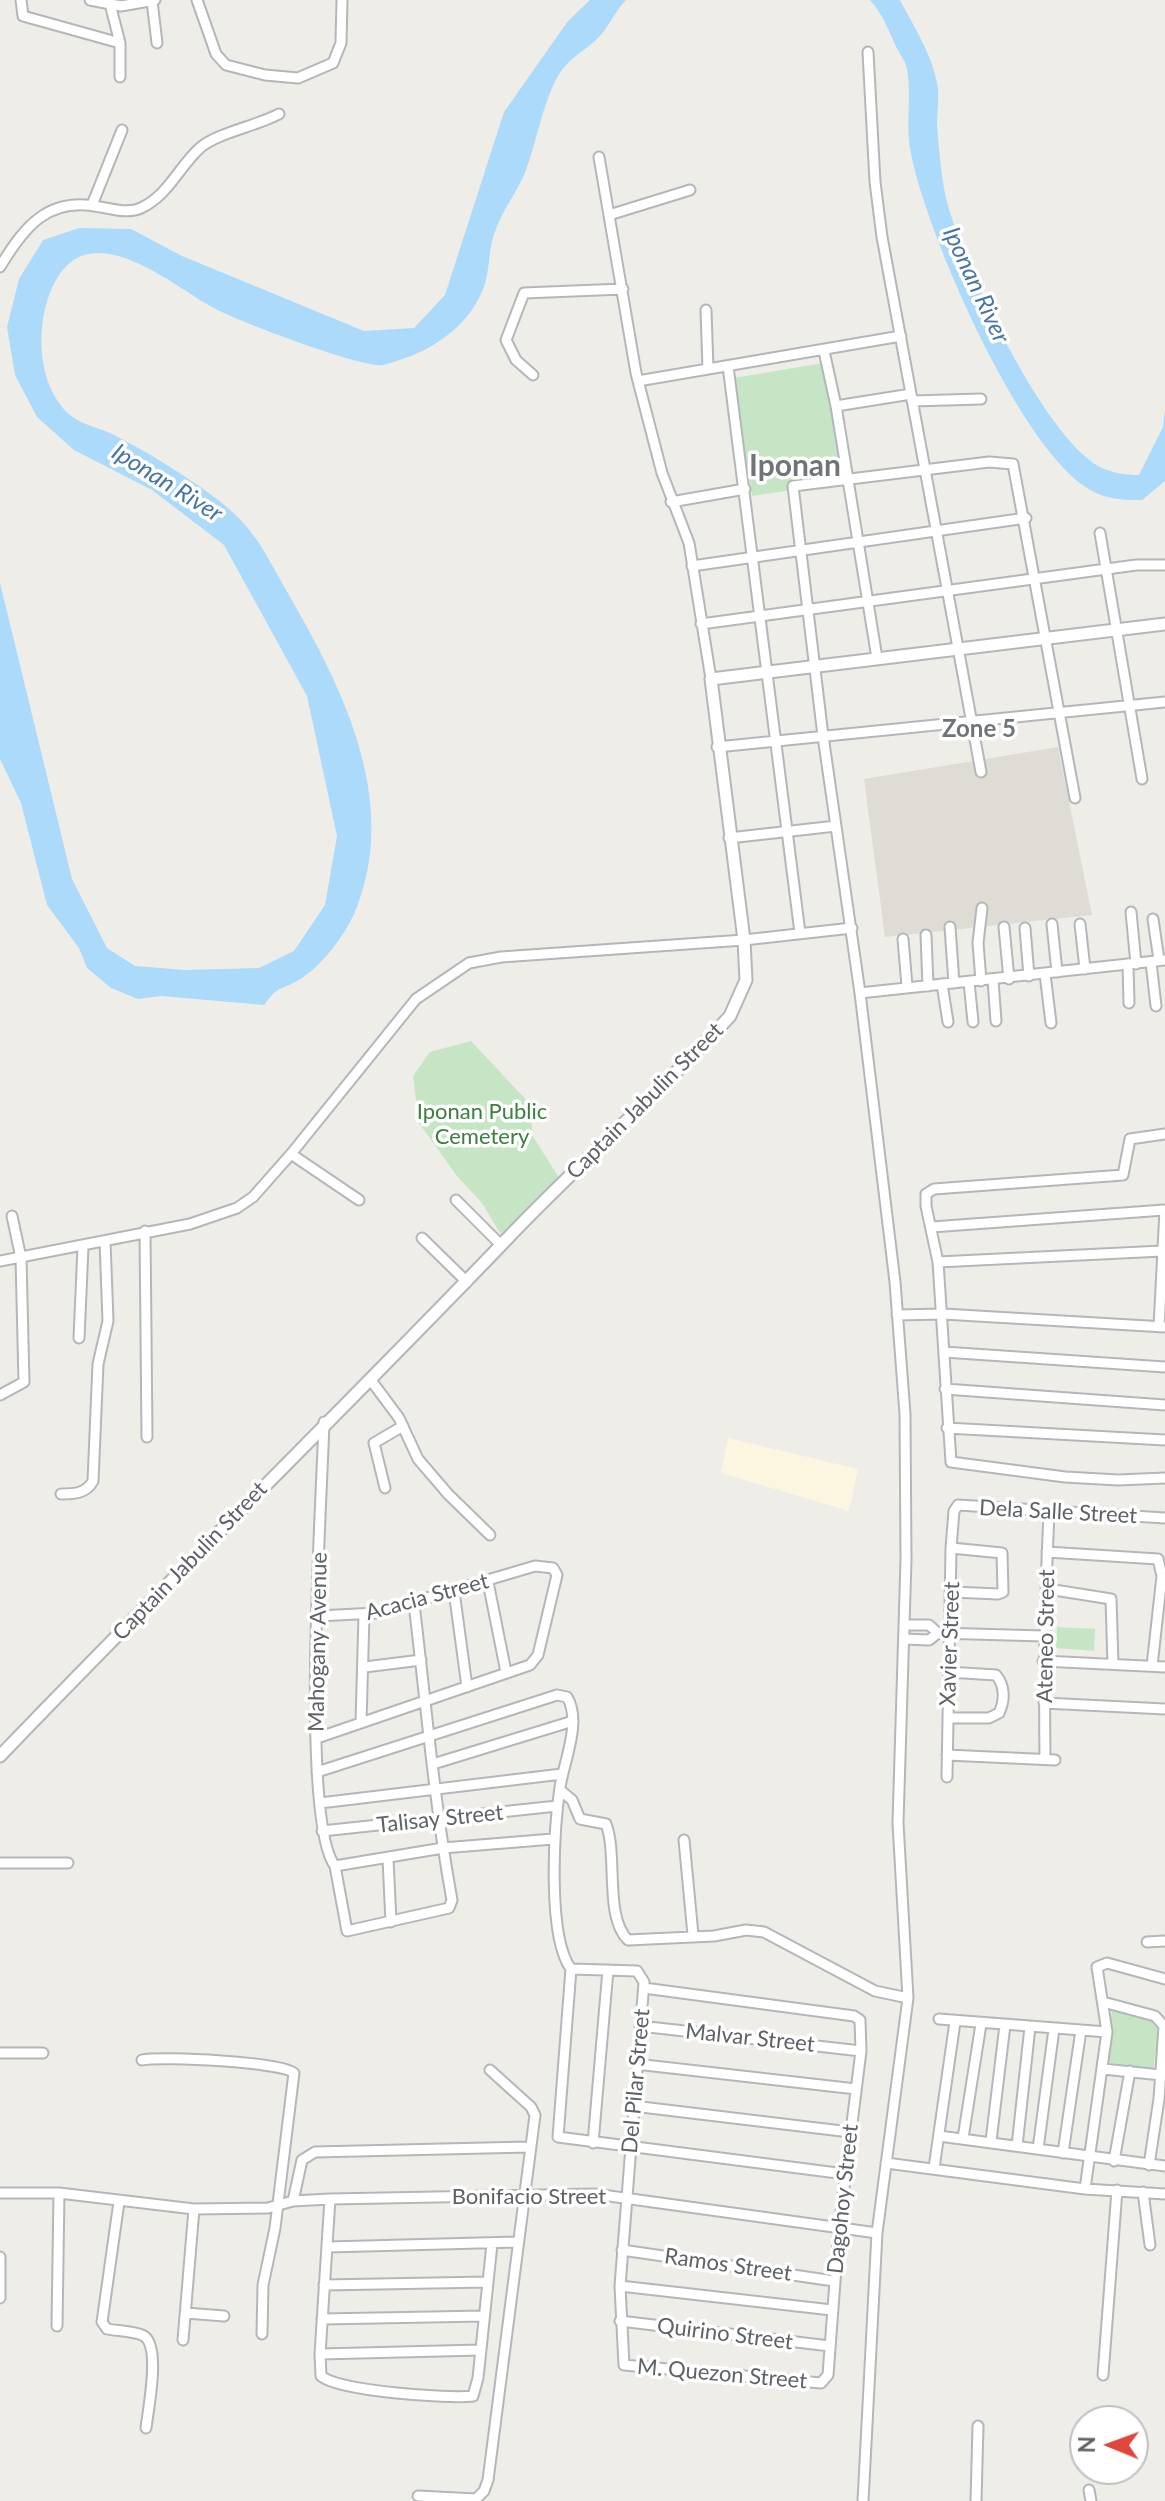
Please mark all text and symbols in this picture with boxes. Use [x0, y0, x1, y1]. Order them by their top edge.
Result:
water label: Iponan River [937, 222, 1015, 348]
water label: Iponan River [106, 438, 228, 528]
district label: Iponan [749, 448, 841, 484]
district label: Zone 5 [942, 715, 1016, 743]
street label: Captain Jabulin Street [561, 1017, 729, 1185]
park label: Iponan Public Cemetery [417, 1099, 547, 1150]
street label: Captain Jabulin Street [107, 1476, 273, 1646]
street label: Dela Salle Street [978, 1495, 1138, 1529]
street label: Mahogany Avenue [303, 1552, 333, 1732]
street label: Acacia Street [363, 1568, 491, 1626]
street label: Ateneo Street [1032, 1569, 1060, 1703]
street label: Xavier Street [935, 1581, 965, 1707]
street label: Talisay Street [375, 1799, 505, 1839]
street label: Del Pilar Street [617, 2008, 655, 2154]
street label: Malvar Street [684, 2018, 816, 2058]
street label: Dagohoy Street [822, 2123, 864, 2275]
street label: Bonifacio Street [452, 2184, 606, 2210]
street label: Ramos Street [663, 2243, 793, 2287]
street label: Quirino Street [656, 2313, 794, 2355]
street label: M. Quezon Street [636, 2353, 808, 2395]
north arrow [1069, 2405, 1149, 2485]
text: N [1073, 2436, 1100, 2453]

